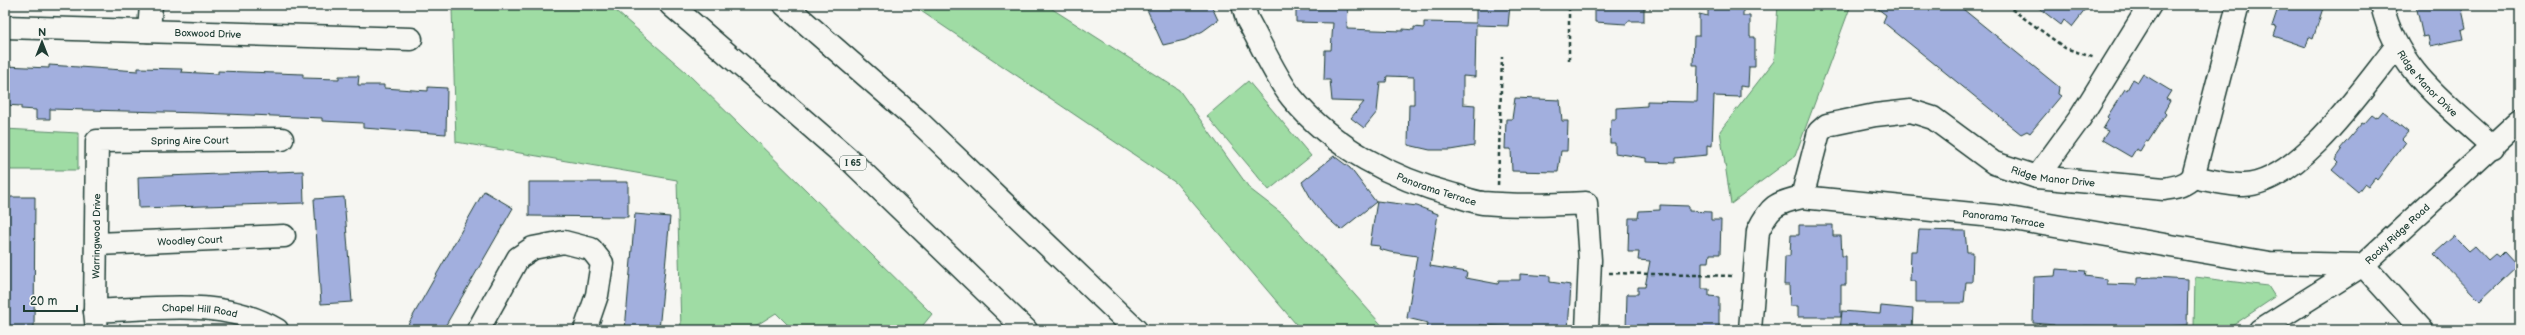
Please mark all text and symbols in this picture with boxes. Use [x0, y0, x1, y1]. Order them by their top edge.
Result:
north arrow [22, 22, 62, 62]
text: N [38, 26, 46, 39]
street label: Boxwood Drive [174, 27, 242, 41]
street label: Ridge Manor Drive [2394, 48, 2460, 119]
street label: Spring Aire Court [151, 135, 229, 147]
road number: I 65 [840, 156, 866, 170]
street label: Ridge Manor Drive [2009, 164, 2096, 189]
street label: Panorama Terrace [1395, 171, 1478, 209]
street label: Warringwood Drive [90, 193, 103, 279]
street label: Rocky Ridge Road [2363, 201, 2433, 267]
street label: Panorama Terrace [1962, 208, 2046, 231]
street label: Woodley Court [157, 234, 223, 248]
scale bar [24, 287, 77, 313]
text: 20 m [30, 294, 57, 309]
street label: Chapel Hill Road [162, 302, 239, 320]

